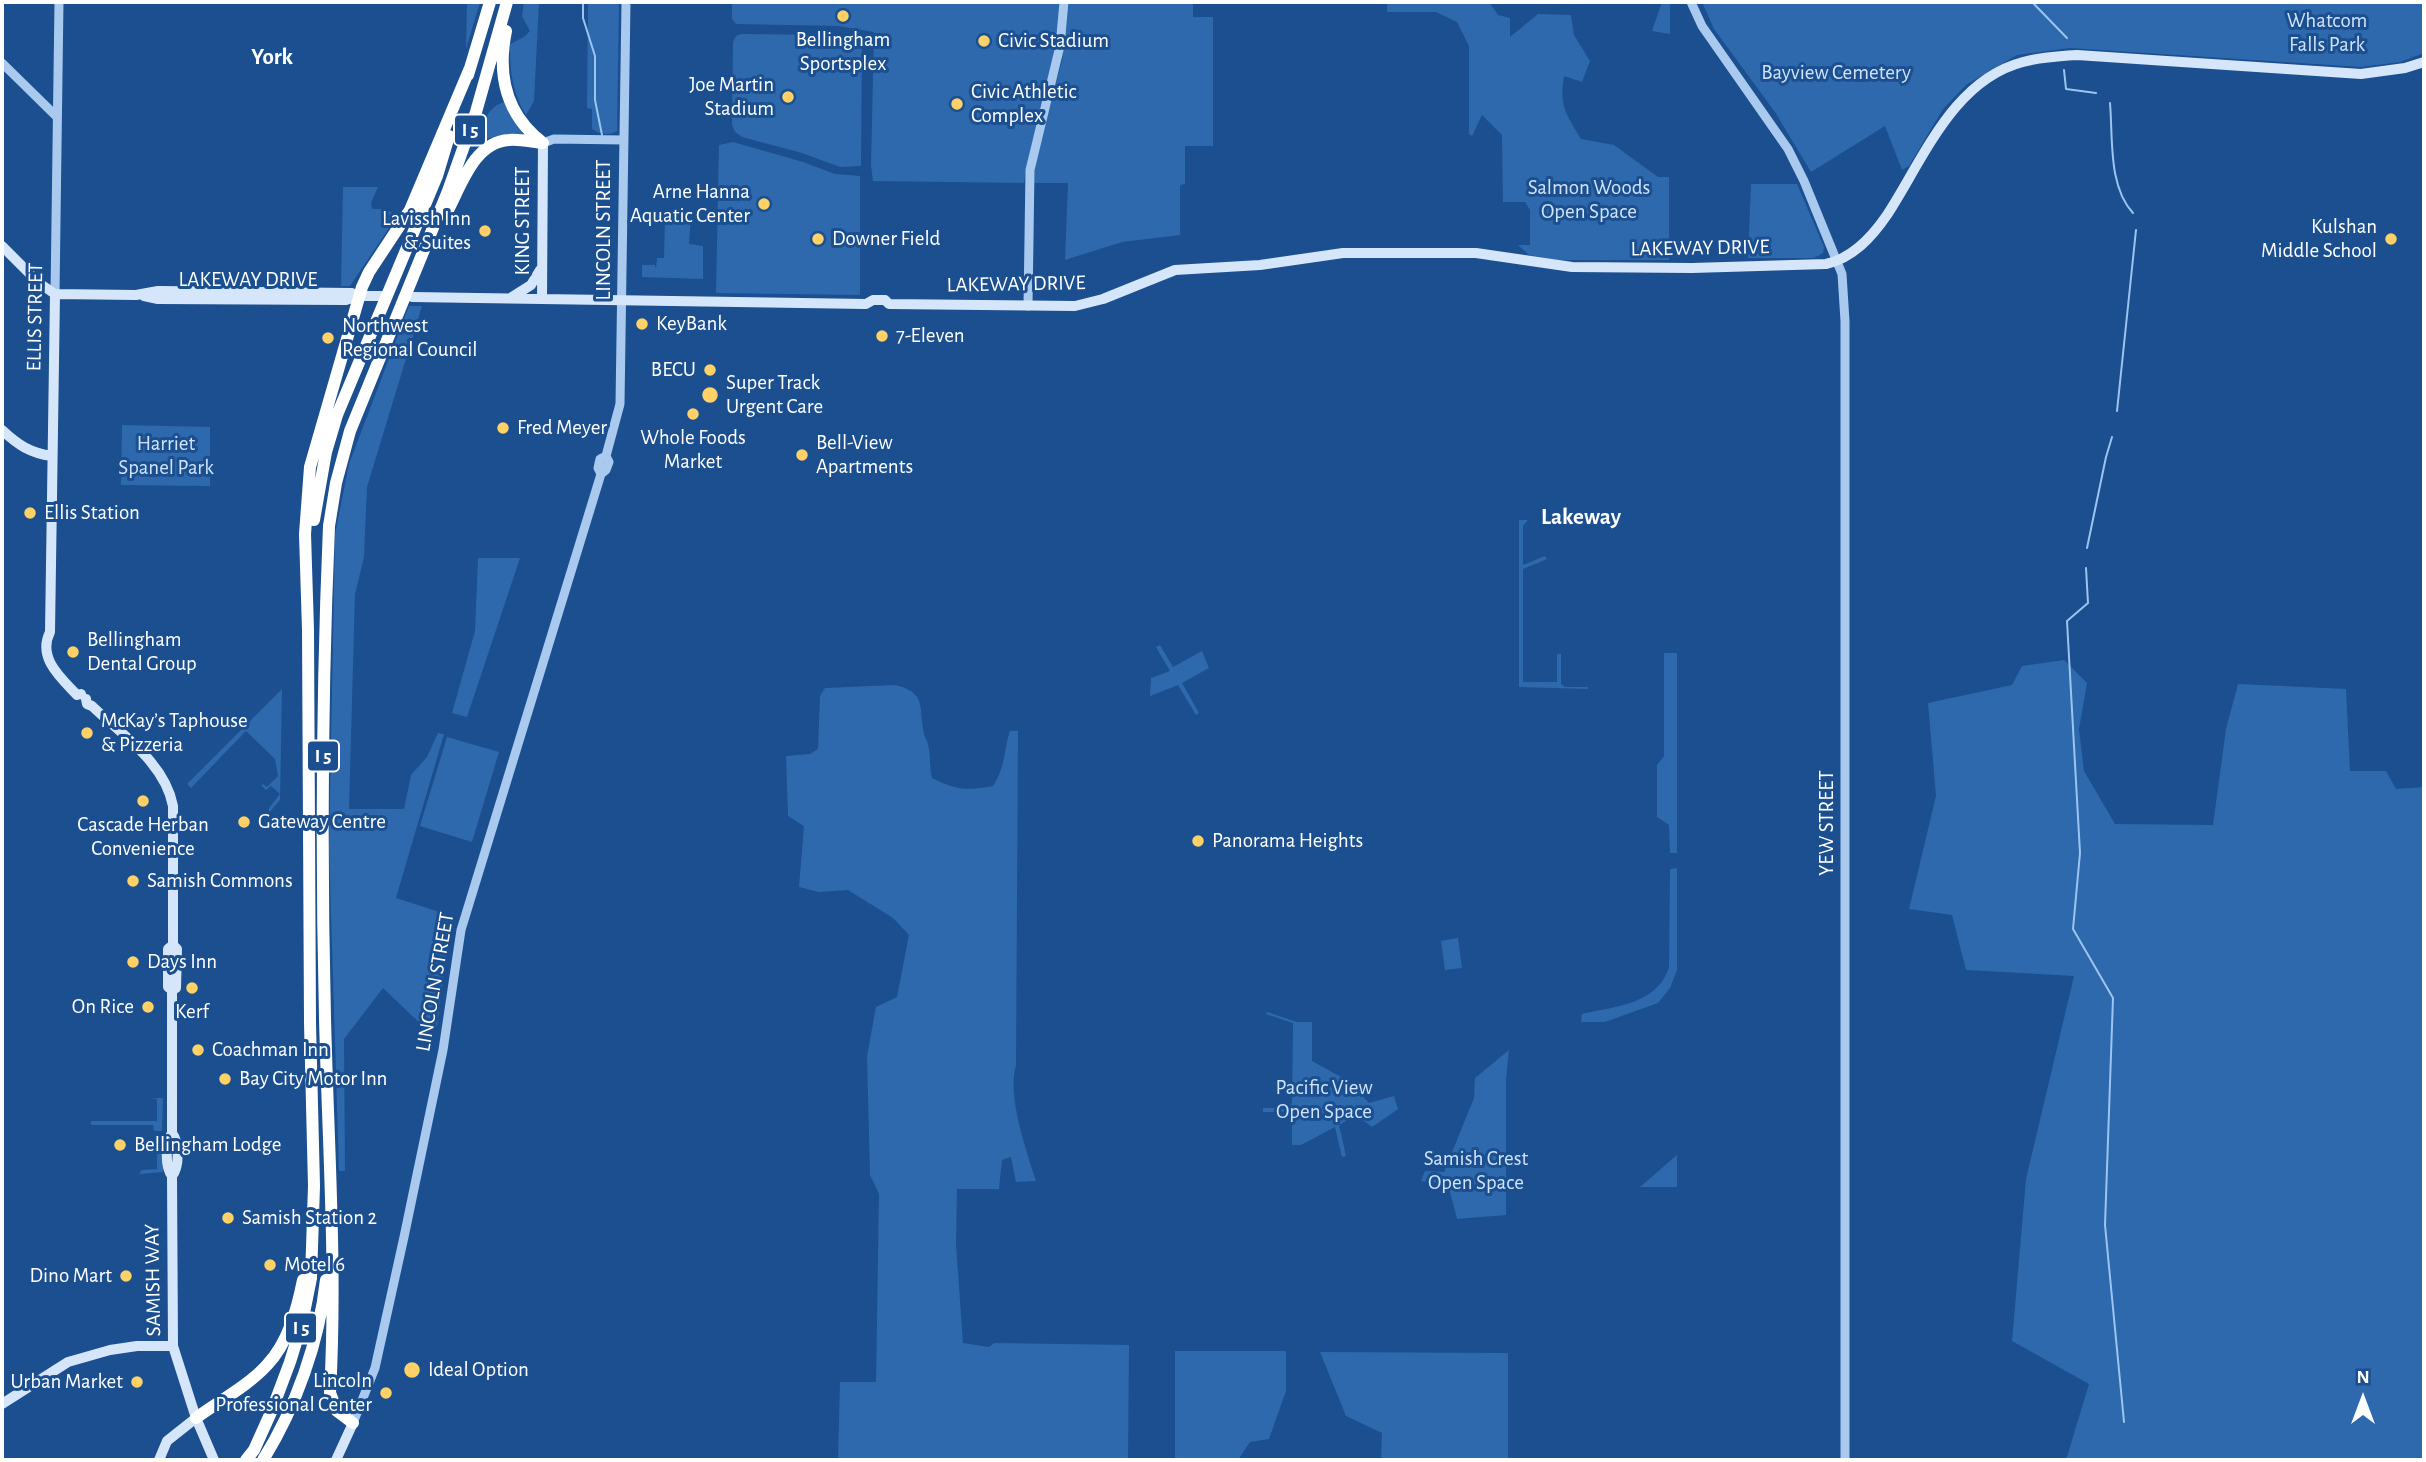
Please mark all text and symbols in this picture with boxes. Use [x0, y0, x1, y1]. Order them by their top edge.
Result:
marker: Bellingham Sportsplex [835, 8, 851, 24]
park label: Whatcom Falls Park [2287, 8, 2367, 58]
place label: Bellingham Sportsplex [796, 27, 890, 77]
place label: Civic Stadium [998, 28, 1109, 54]
marker: Civic Stadium [976, 33, 992, 49]
district label: York [251, 43, 293, 71]
park label: Bayview Cemetery [1761, 60, 1911, 86]
place label: Joe Martin Stadium [689, 72, 774, 122]
place label: Civic Athletic Complex [971, 79, 1077, 129]
marker: Joe Martin Stadium [780, 89, 796, 105]
marker: Civic Athletic Complex [949, 96, 965, 112]
road number: I 5 [454, 114, 486, 146]
street label: LINCOLN STREET [591, 159, 617, 301]
street label: KING STREET [510, 166, 536, 276]
park label: Salmon Woods Open Space [1528, 175, 1650, 225]
place label: Arne Hanna Aquatic Center [630, 179, 750, 229]
marker: Arne Hanna Aquatic Center [756, 196, 772, 212]
place label: Lavissh Inn & Suites [382, 206, 471, 256]
place label: Kulshan Middle School [2261, 214, 2377, 264]
marker: Lavissh Inn & Suites [477, 223, 493, 239]
place label: Downer Field [832, 226, 940, 252]
marker: Downer Field [810, 231, 826, 247]
marker: Kulshan Middle School [2383, 231, 2399, 247]
street label: LAKEWAY DRIVE [1630, 234, 1770, 262]
street label: ELLIS STREET [21, 262, 49, 372]
street label: LAKEWAY DRIVE [179, 267, 317, 293]
street label: LAKEWAY DRIVE [946, 270, 1086, 298]
place label: KeyBank [656, 311, 727, 337]
place label: Northwest Regional Council [342, 313, 477, 363]
marker: KeyBank [634, 316, 650, 332]
place label: 7-Eleven [896, 323, 965, 349]
marker: 7-Eleven [874, 328, 890, 344]
marker: Northwest Regional Council [320, 330, 336, 346]
place label: BECU [651, 357, 696, 383]
marker: BECU [702, 362, 718, 378]
place label: Super Track Urgent Care [726, 370, 823, 420]
marker: Super Track Urgent Care [700, 385, 720, 405]
marker: Whole Foods Market [685, 406, 701, 422]
place label: Fred Meyer [517, 415, 607, 441]
marker: Fred Meyer [495, 420, 511, 436]
place label: Whole Foods Market [640, 425, 746, 475]
place label: Bell-View Apartments [816, 430, 913, 480]
park label: Harriet Spanel Park [118, 431, 214, 481]
marker: Bell-View Apartments [794, 447, 810, 463]
place label: Ellis Station [44, 500, 140, 526]
district label: Lakeway [1541, 503, 1621, 531]
marker: Ellis Station [22, 505, 38, 521]
place label: Bellingham Dental Group [87, 627, 197, 677]
marker: Bellingham Dental Group [65, 644, 81, 660]
place label: McKay’s Taphouse & Pizzeria [101, 708, 248, 758]
marker: McKay’s Taphouse & Pizzeria [79, 725, 95, 741]
road number: I 5 [307, 740, 339, 772]
street label: YEW STREET [1814, 770, 1840, 876]
marker: Cascade Herban Convenience [135, 793, 151, 809]
place label: Gateway Centre [258, 809, 386, 835]
place label: Cascade Herban Convenience [77, 812, 209, 862]
marker: Gateway Centre [236, 814, 252, 830]
place label: Panorama Heights [1212, 828, 1363, 854]
marker: Panorama Heights [1190, 833, 1206, 849]
place label: Samish Commons [147, 868, 293, 894]
marker: Samish Commons [125, 873, 141, 889]
street label: LINCOLN STREET [410, 910, 460, 1054]
place label: Days Inn [147, 949, 217, 975]
marker: Days Inn [125, 954, 141, 970]
marker: Kerf [184, 980, 200, 996]
place label: On Rice [72, 994, 134, 1020]
marker: On Rice [140, 999, 156, 1015]
place label: Kerf [175, 999, 209, 1025]
place label: Coachman Inn [212, 1037, 329, 1063]
marker: Coachman Inn [190, 1042, 206, 1058]
place label: Bay City Motor Inn [239, 1066, 387, 1092]
marker: Bay City Motor Inn [217, 1071, 233, 1087]
park label: Pacific View Open Space [1275, 1075, 1373, 1125]
place label: Bellingham Lodge [134, 1132, 281, 1158]
marker: Bellingham Lodge [112, 1137, 128, 1153]
park label: Samish Crest Open Space [1424, 1146, 1528, 1196]
place label: Samish Station 2 [242, 1205, 377, 1231]
marker: Samish Station 2 [220, 1210, 236, 1226]
street label: SAMISH WAY [139, 1224, 167, 1336]
place label: Motel 6 [284, 1252, 345, 1278]
marker: Motel 6 [262, 1257, 278, 1273]
place label: Dino Mart [29, 1263, 112, 1289]
marker: Dino Mart [118, 1268, 134, 1284]
road number: I 5 [285, 1312, 317, 1344]
place label: Ideal Option [428, 1357, 529, 1383]
marker: Ideal Option [402, 1360, 422, 1380]
north arrow [2328, 1364, 2398, 1434]
place label: Lincoln Professional Center [215, 1368, 372, 1418]
text: N [2356, 1368, 2370, 1387]
place label: Urban Market [11, 1369, 123, 1395]
marker: Urban Market [129, 1374, 145, 1390]
marker: Lincoln Professional Center [378, 1385, 394, 1401]

